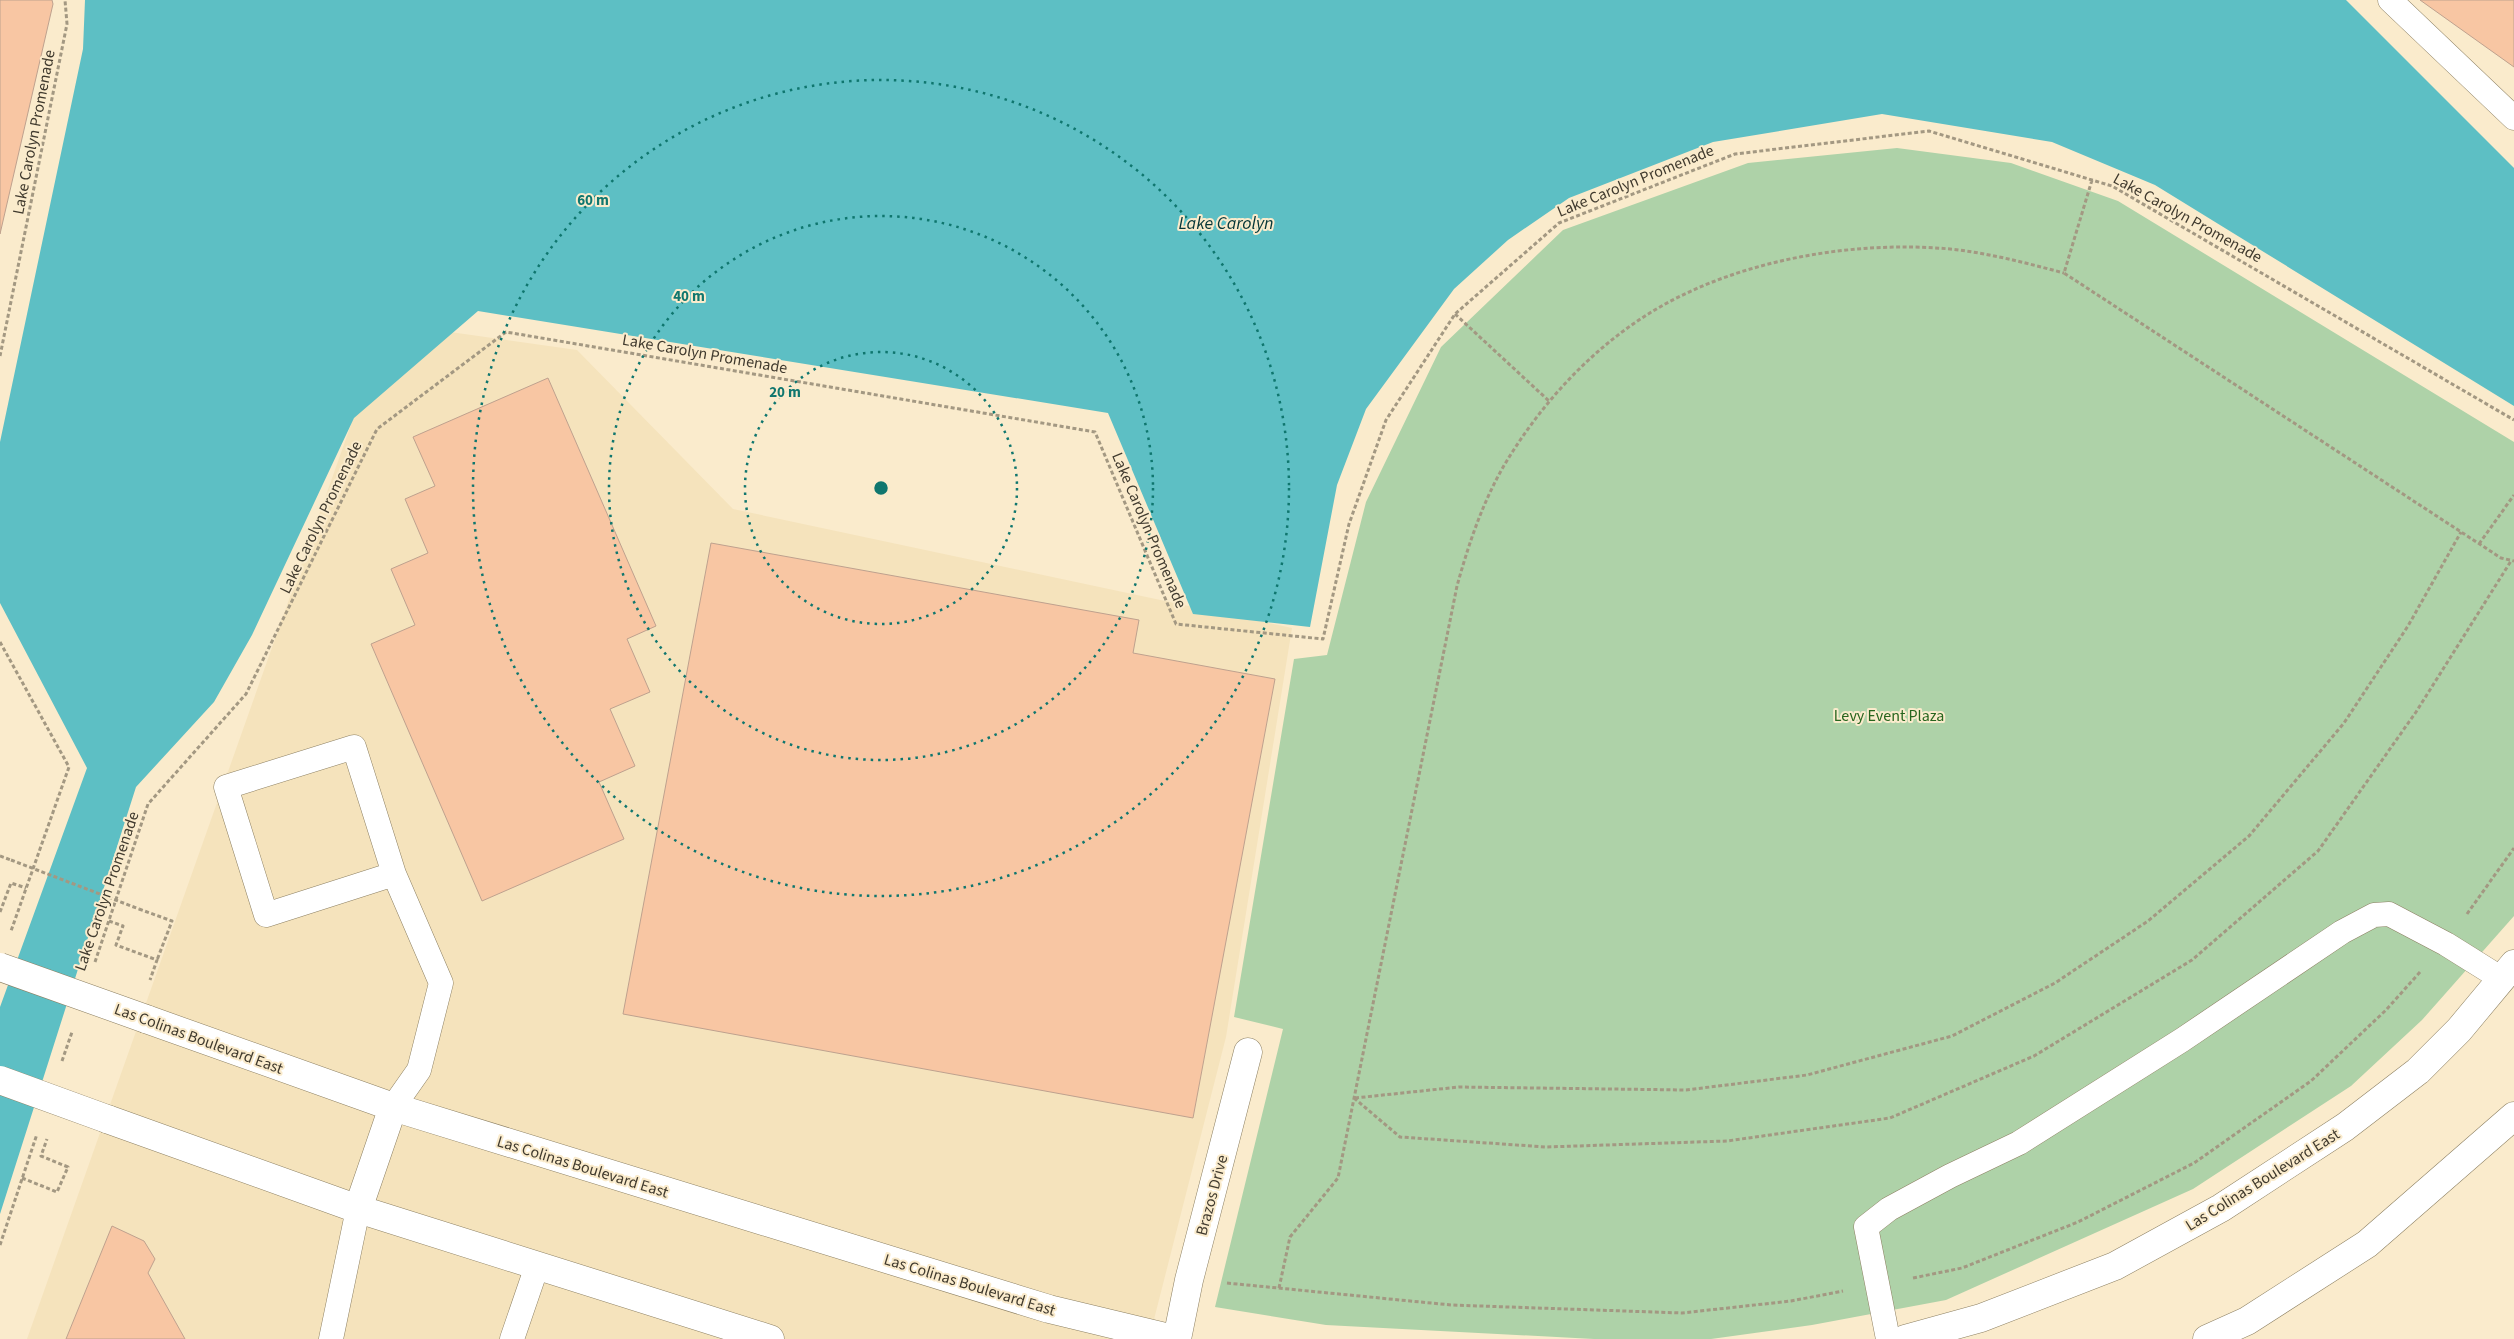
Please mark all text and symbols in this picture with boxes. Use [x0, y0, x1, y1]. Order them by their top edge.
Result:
street label: Lake Carolyn Promenade [7, 48, 61, 216]
street label: Lake Carolyn Promenade [1554, 139, 1717, 222]
street label: Lake Carolyn Promenade [2109, 168, 2266, 268]
text: 60 m [577, 190, 609, 211]
water label: Lake Carolyn [1179, 211, 1273, 236]
text: 40 m [673, 286, 705, 307]
street label: Lake Carolyn Promenade [621, 329, 789, 379]
text: 20 m [769, 382, 801, 403]
street label: Lake Carolyn Promenade [274, 437, 367, 597]
street label: Lake Carolyn Promenade [1106, 449, 1192, 612]
centre of rings [872, 479, 890, 497]
park label: Levy Event Plaza [1834, 705, 1944, 727]
street label: Lake Carolyn Promenade [69, 809, 145, 974]
street label: Las Colinas Boulevard East [111, 998, 287, 1080]
street label: Las Colinas Boulevard East [2181, 1123, 2344, 1236]
street label: Las Colinas Boulevard East [494, 1130, 672, 1204]
street label: Brazos Drive [1191, 1153, 1233, 1238]
street label: Las Colinas Boulevard East [881, 1248, 1059, 1322]

